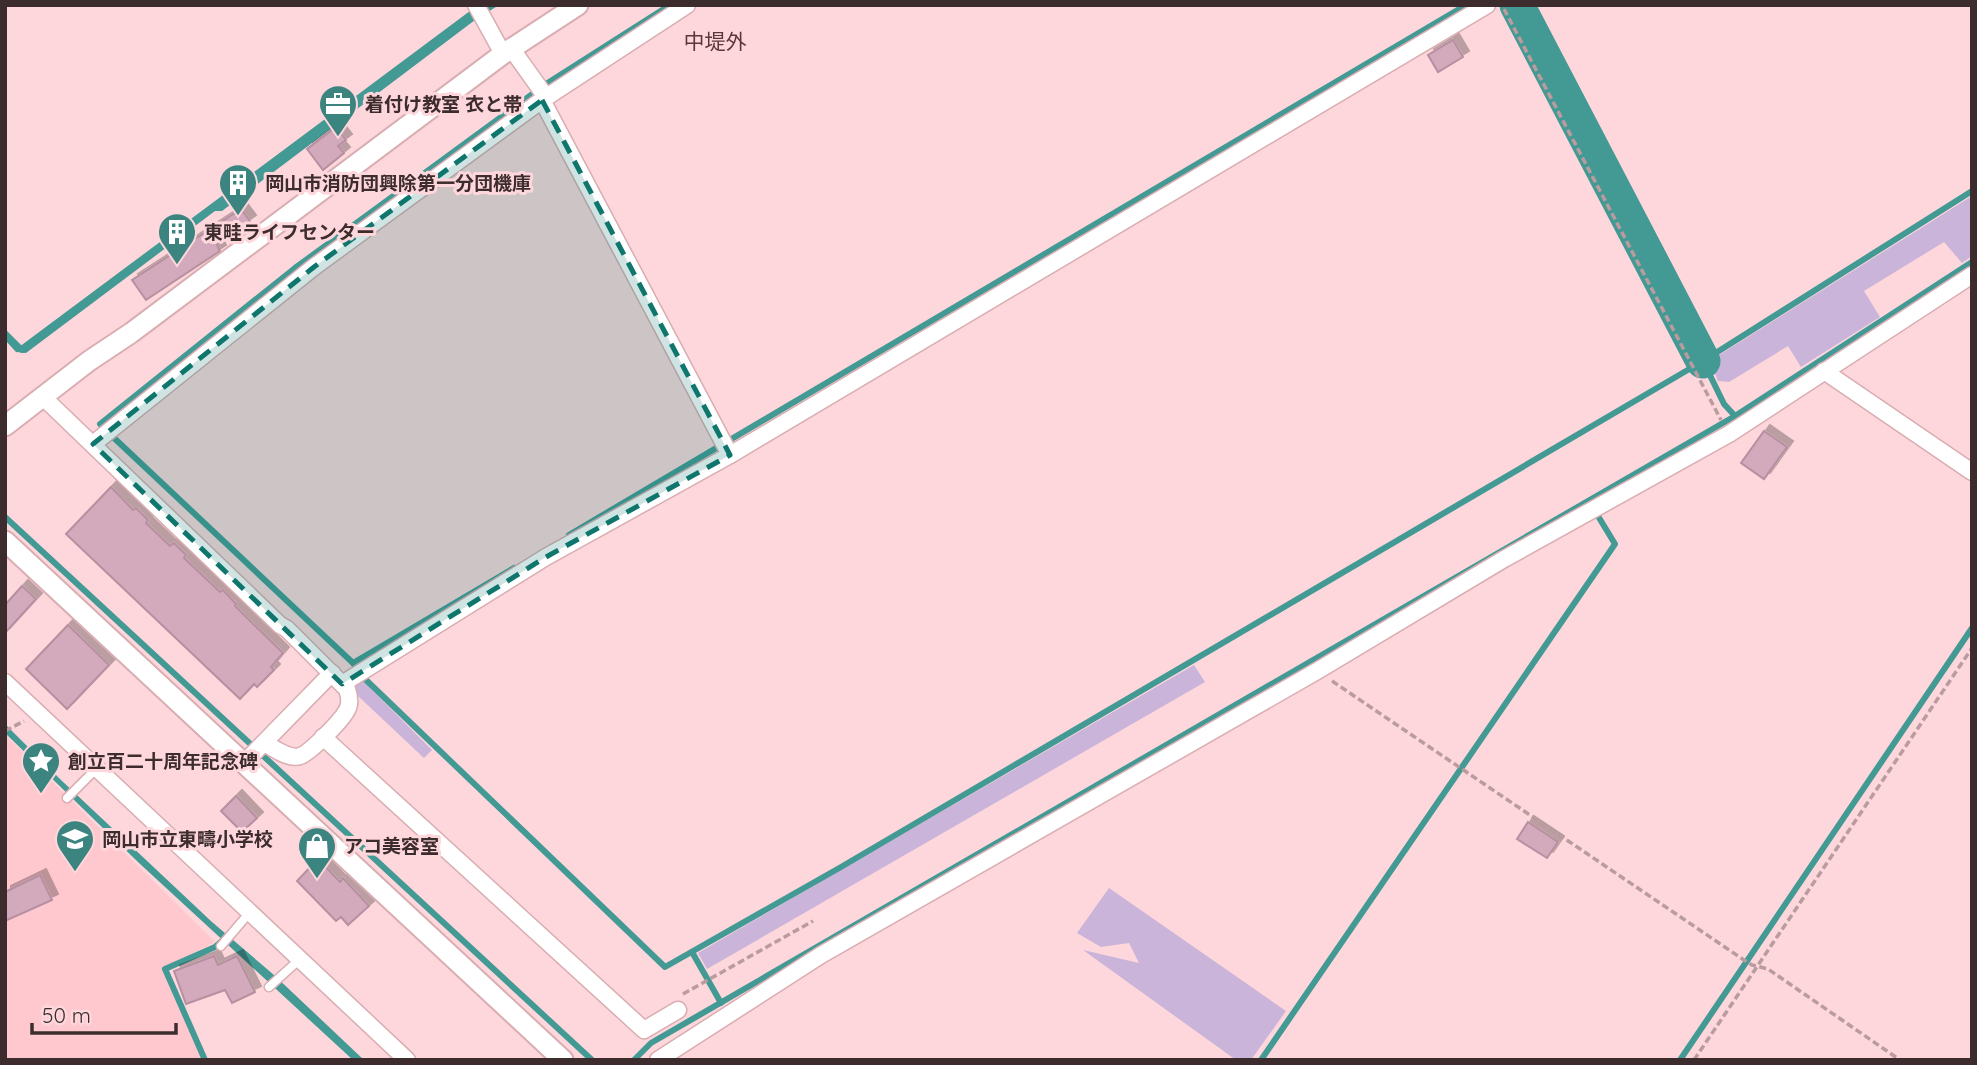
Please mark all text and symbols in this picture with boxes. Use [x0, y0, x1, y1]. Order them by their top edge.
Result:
district label: 中堤外 [684, 28, 747, 54]
office icon: 着付け教室 衣と帯 [317, 83, 359, 138]
place label: 着付け教室 衣と帯 [365, 92, 522, 116]
building icon: 岡山市消防団興除第一分団機庫 [217, 162, 259, 217]
place label: 岡山市消防団興除第一分団機庫 [265, 171, 531, 195]
building icon: 東畦ライフセンター [156, 211, 198, 266]
place label: 東畦ライフセンター [204, 220, 375, 244]
place icon: 創立百二十周年記念碑 [20, 740, 62, 795]
place label: 創立百二十周年記念碑 [68, 749, 258, 773]
school or university icon: 岡山市立東疇小学校 [54, 818, 96, 873]
shop icon: アコ美容室 [296, 825, 338, 880]
place label: 岡山市立東疇小学校 [102, 827, 273, 851]
place label: アコ美容室 [344, 834, 439, 858]
scale bar [32, 992, 175, 1036]
text: 50 m [42, 1002, 91, 1028]

